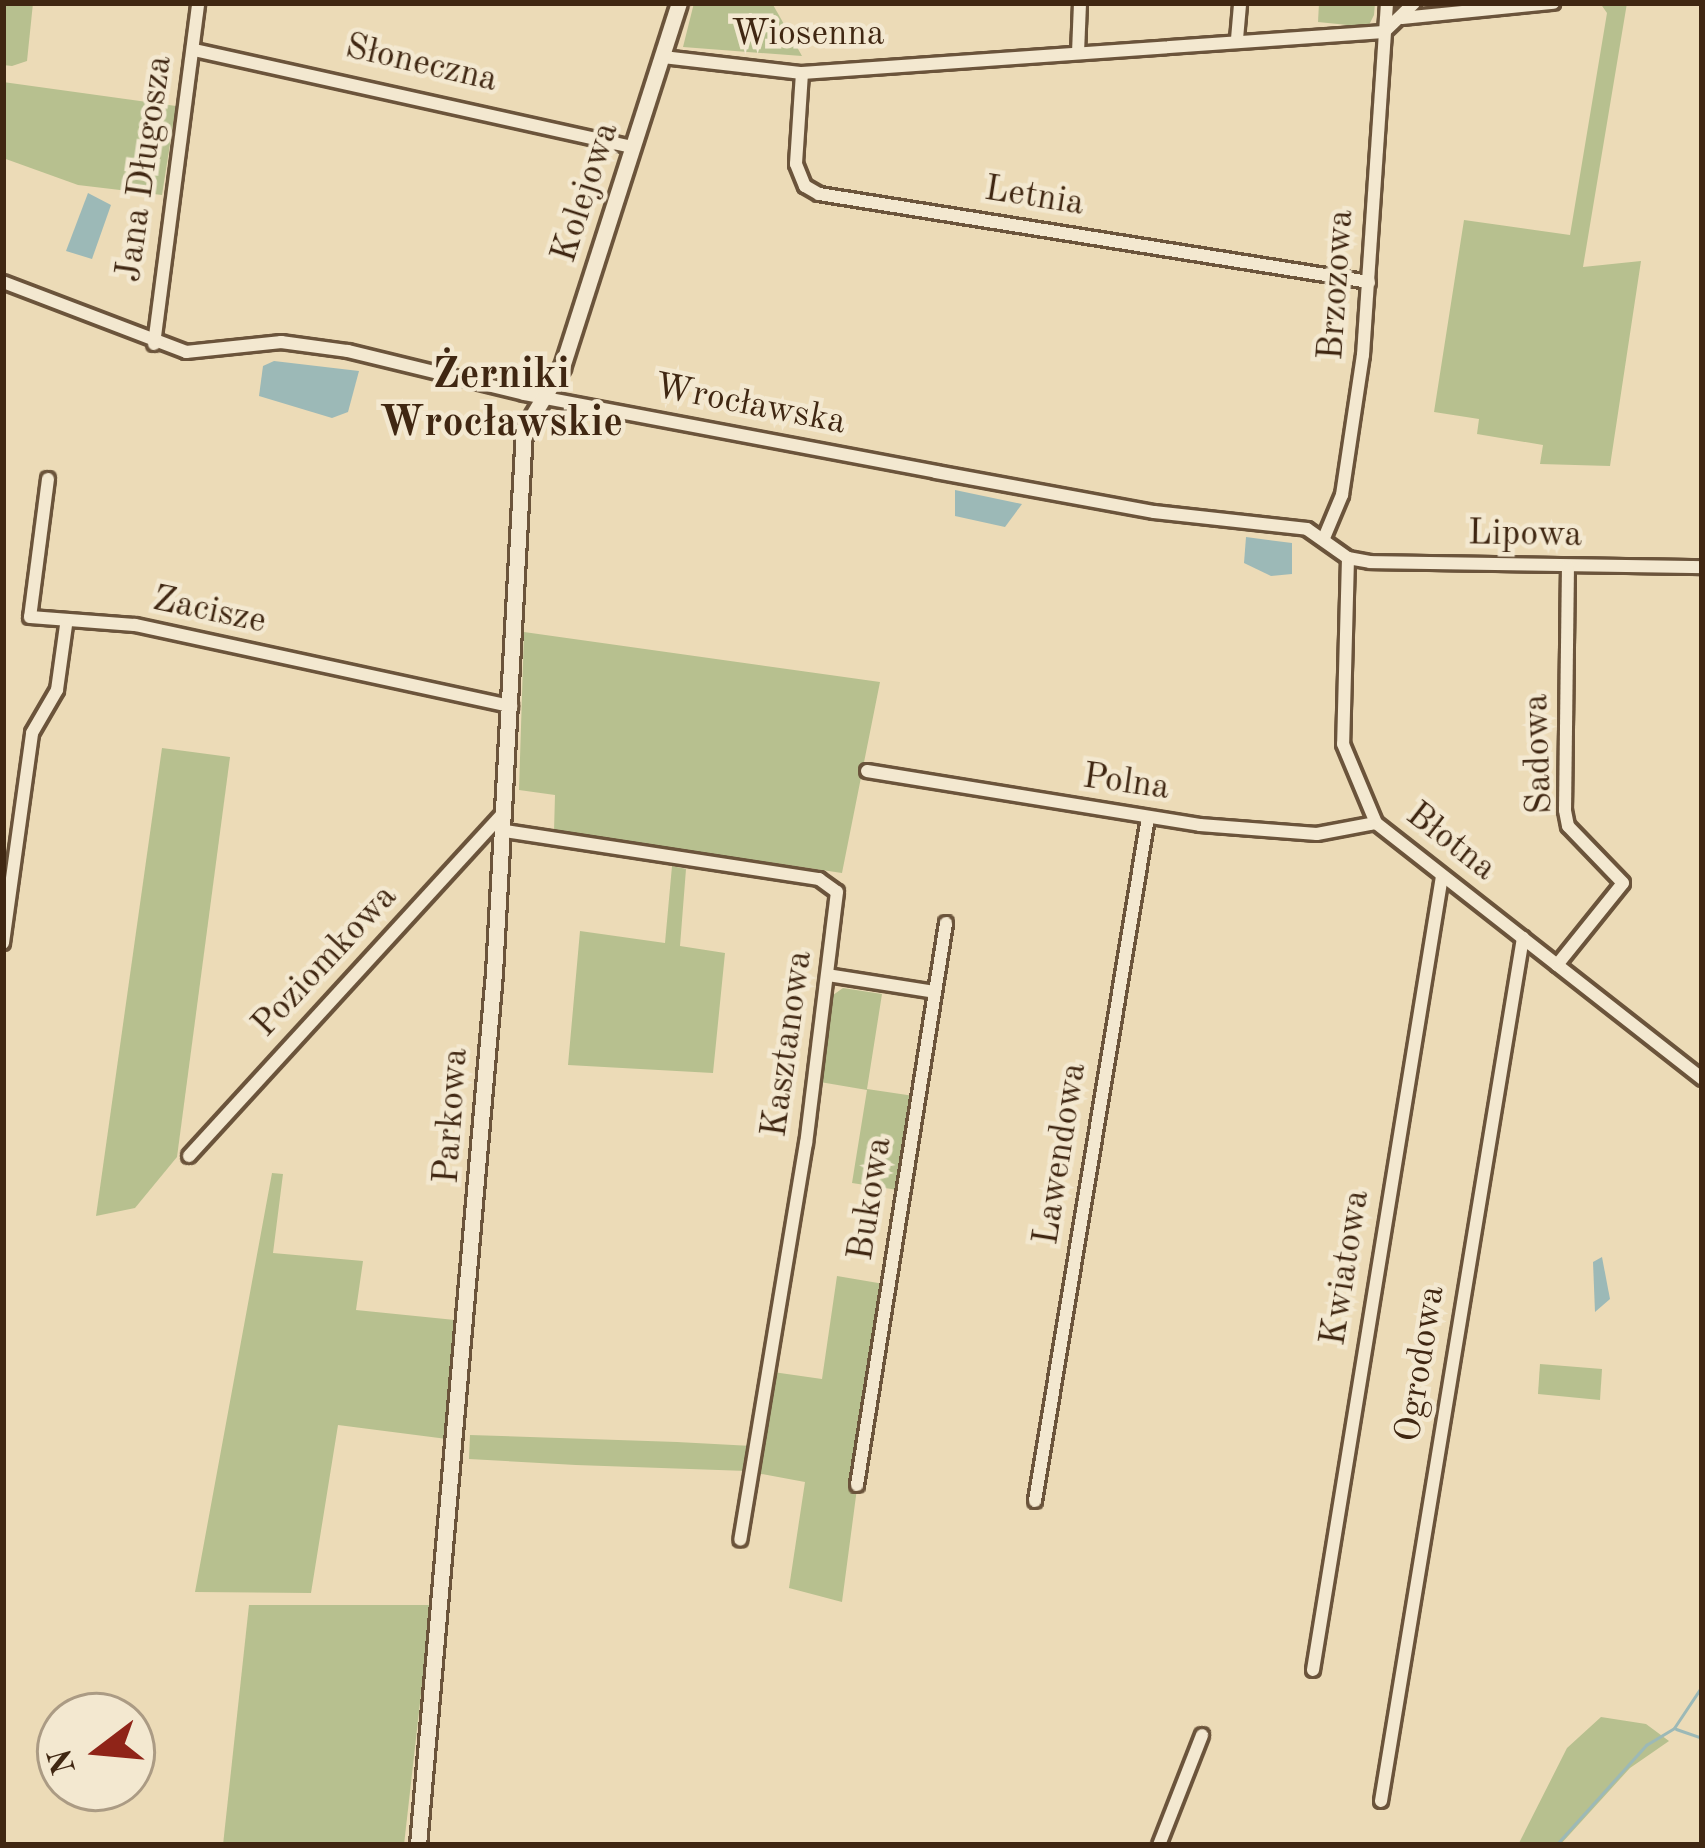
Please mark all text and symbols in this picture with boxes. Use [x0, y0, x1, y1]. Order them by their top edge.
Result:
street label: Wiosenna [731, 14, 885, 58]
street label: Słoneczna [341, 27, 501, 103]
street label: Jana Długosza [109, 53, 183, 285]
street label: Kolejowa [544, 118, 630, 268]
street label: Letnia [981, 169, 1087, 227]
street label: Brzozowa [1311, 208, 1365, 362]
district label: Żerniki Wrocławskie [379, 351, 623, 449]
street label: Wrocławska [651, 366, 849, 446]
street label: Lipowa [1467, 513, 1583, 559]
street label: Zacisze [148, 579, 270, 645]
street label: Sadowa [1516, 693, 1564, 815]
street label: Polna [1080, 757, 1172, 811]
street label: Błotna [1396, 794, 1504, 892]
street label: Poziomkowa [244, 877, 408, 1047]
street label: Kasztanowa [755, 948, 823, 1140]
street label: Parkowa [427, 1047, 479, 1185]
street label: Lawendowa [1026, 1060, 1098, 1248]
street label: Bukowa [841, 1134, 903, 1264]
street label: Kwiatowa [1313, 1187, 1381, 1349]
street label: Ogrodowa [1388, 1283, 1456, 1445]
north arrow [36, 1692, 156, 1812]
text: N [44, 1745, 83, 1778]

